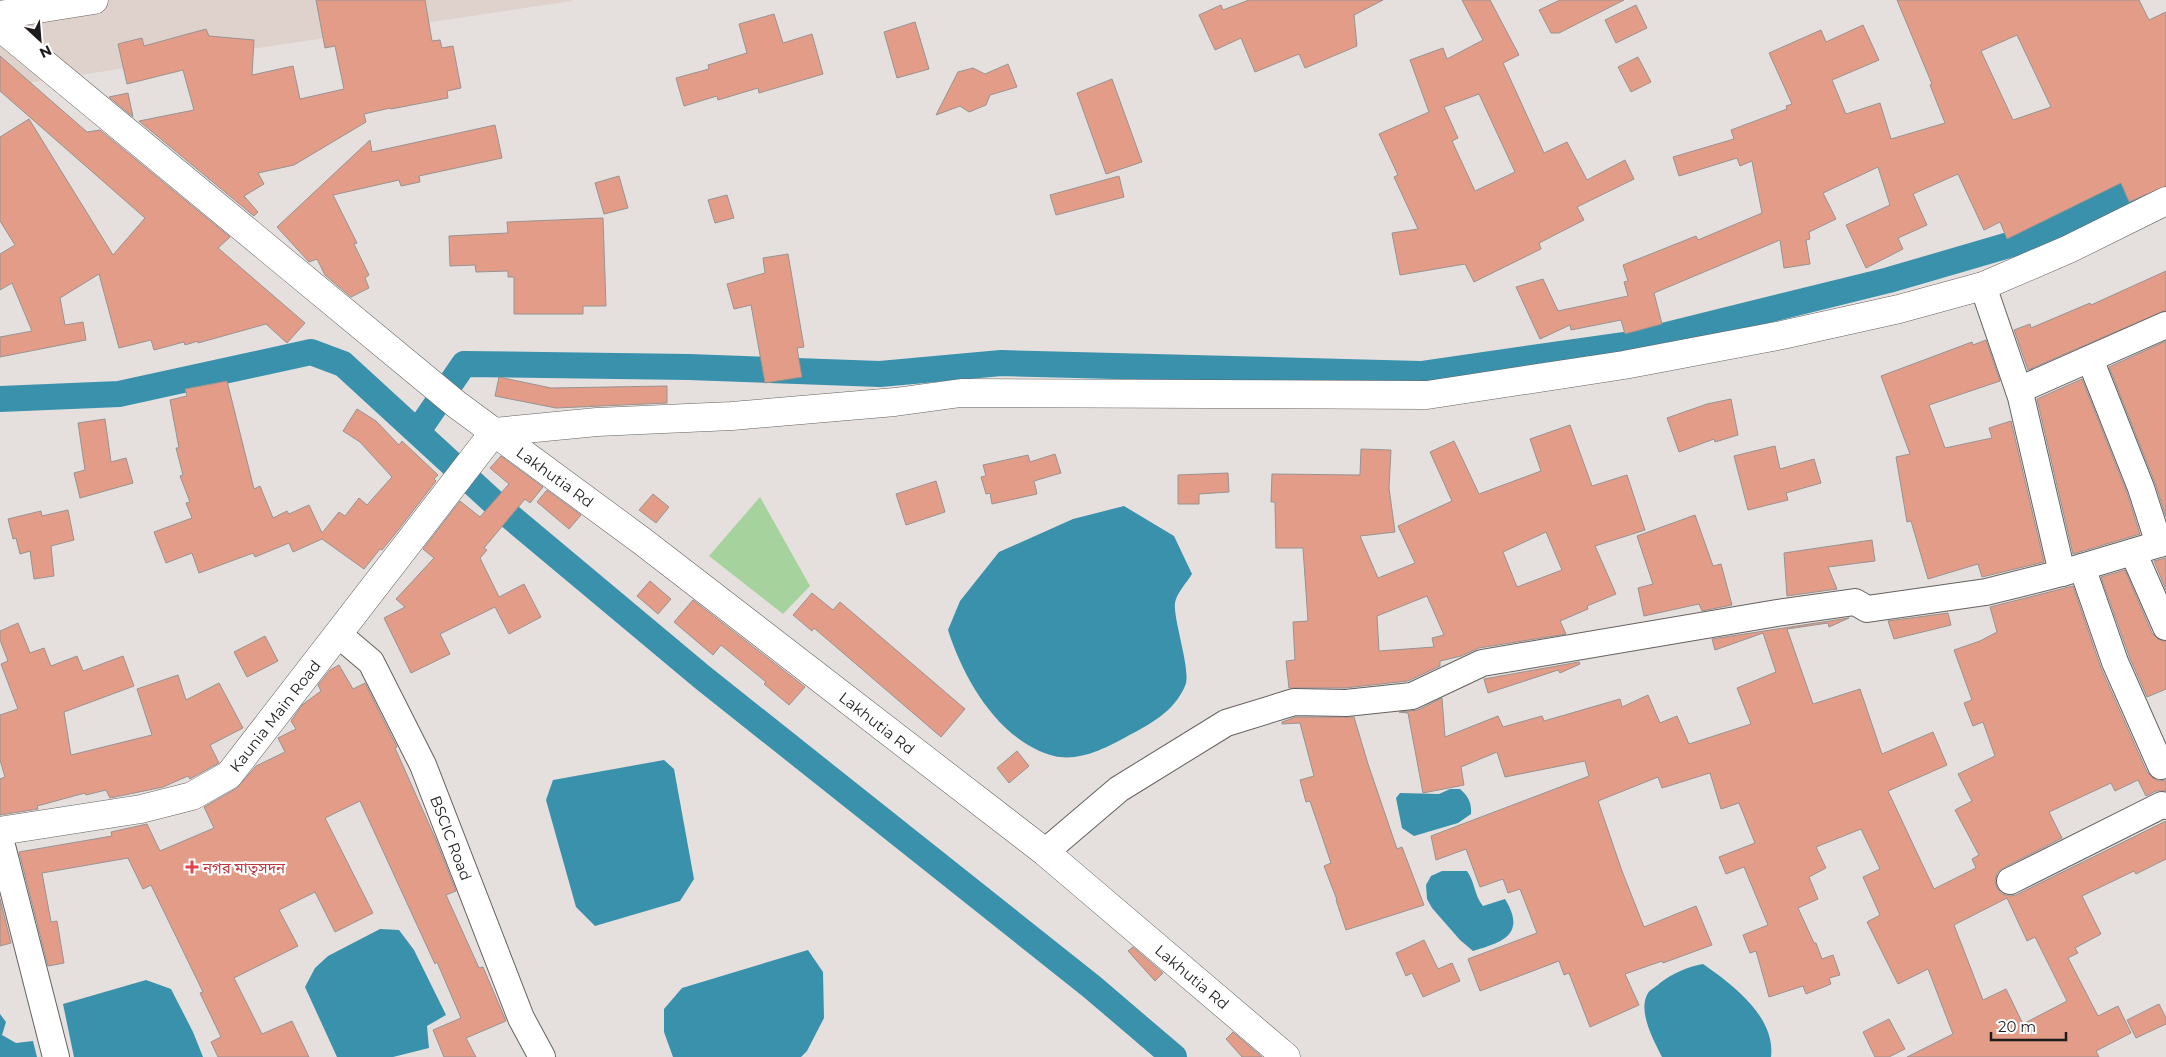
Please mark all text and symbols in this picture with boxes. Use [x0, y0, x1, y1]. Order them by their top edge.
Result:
north arrow [15, 15, 65, 65]
text: N [37, 41, 55, 62]
street label: Lakhutia Rd [513, 443, 597, 511]
street label: Kaunia Main Road [225, 656, 325, 776]
street label: Lakhutia Rd [835, 688, 919, 758]
street label: BSCIC Road [426, 793, 476, 883]
place label: নগর মাতৃসদন [202, 858, 286, 877]
marker: নগর মাতৃসদন [185, 860, 199, 874]
street label: Lakhutia Rd [1151, 941, 1233, 1013]
scale bar [1991, 1010, 2066, 1042]
text: 20 m [1998, 1017, 2036, 1036]

